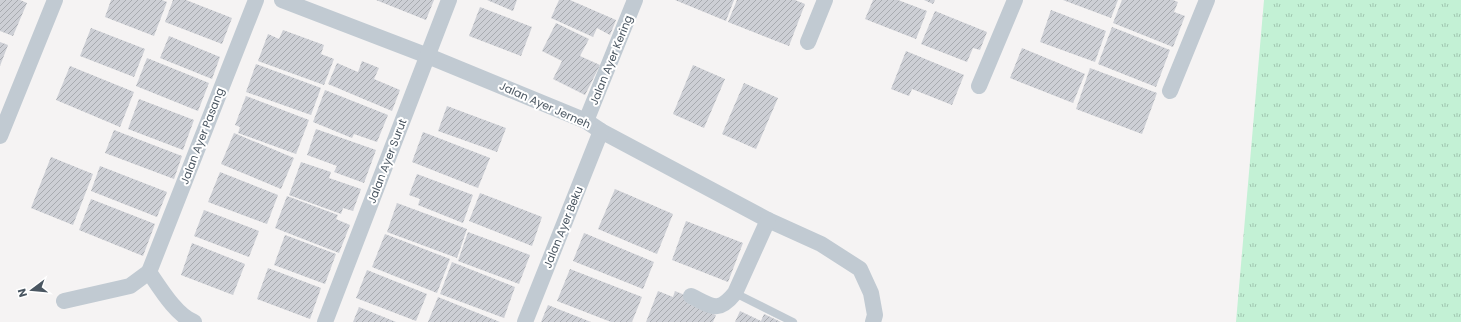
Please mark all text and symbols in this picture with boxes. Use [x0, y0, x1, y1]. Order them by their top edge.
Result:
street label: Jalan Ayer Kering [586, 13, 636, 107]
street label: Jalan Ayer Jerneh [497, 78, 593, 132]
street label: Jalan Ayer Pasang [176, 85, 228, 187]
street label: Jalan Ayer Surut [363, 116, 411, 206]
street label: Jalan Ayer Beku [539, 184, 587, 270]
north arrow [12, 270, 52, 310]
text: N [14, 287, 31, 299]

